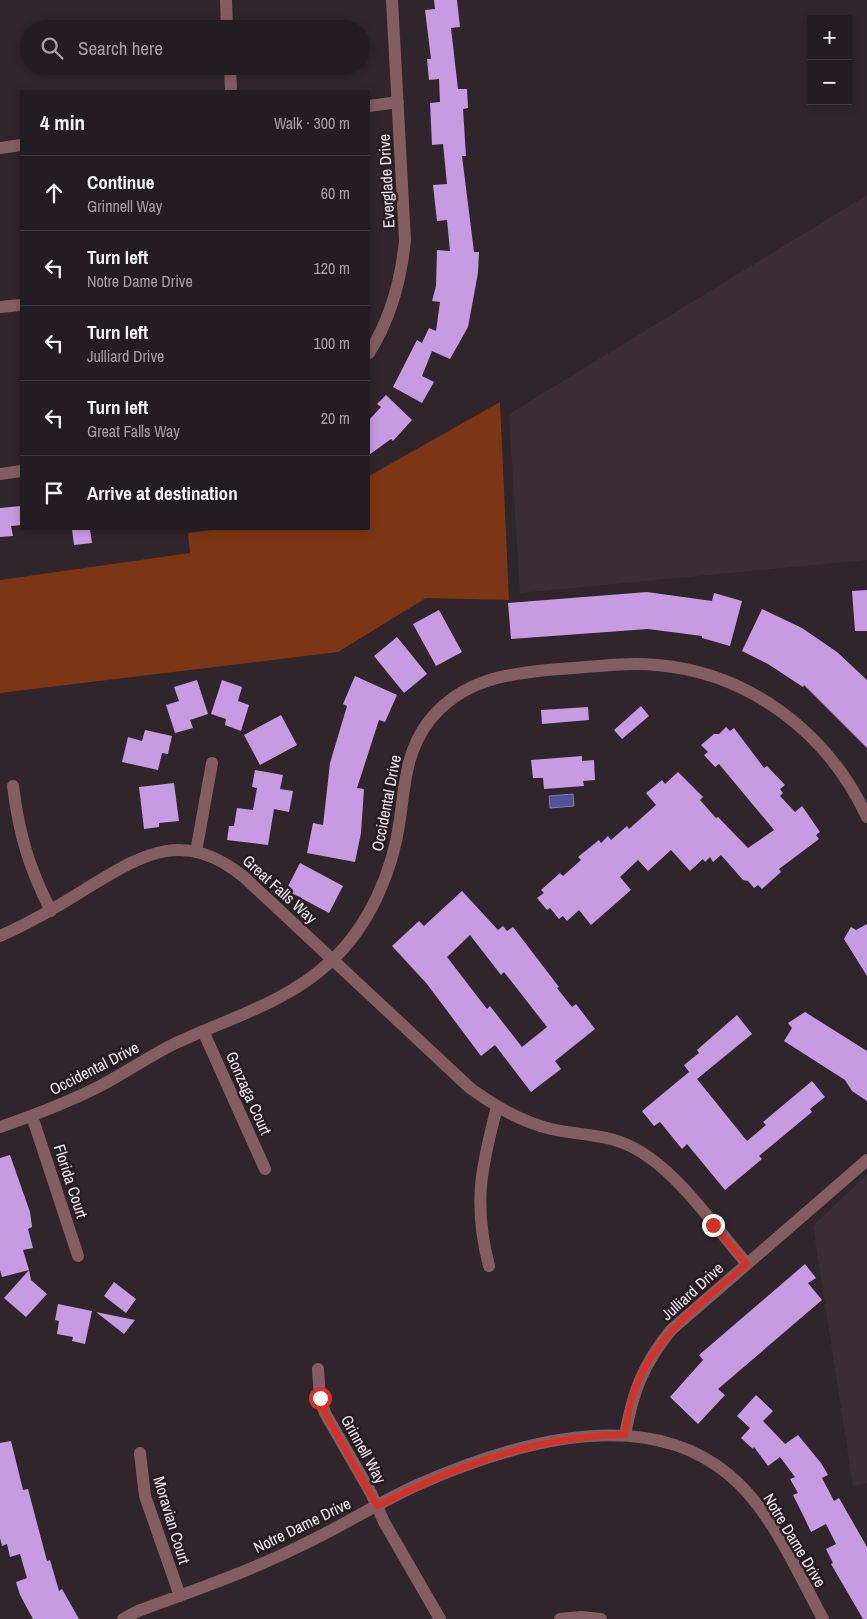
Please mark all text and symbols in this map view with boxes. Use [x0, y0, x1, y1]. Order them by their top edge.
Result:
map controls [807, 15, 852, 105]
button: + [807, 15, 852, 60]
search box [20, 20, 370, 75]
icon: search [38, 34, 66, 62]
text: Search here [78, 35, 163, 61]
button: − [807, 60, 852, 105]
text: 4 min [40, 108, 85, 137]
text: Walk · 300 m [274, 112, 350, 134]
street label: Everglade Drive [373, 133, 399, 229]
text: Continue [87, 169, 155, 195]
icon: ahead [40, 179, 68, 207]
text: 60 m [321, 182, 350, 204]
text: Grinnell Way [87, 195, 162, 217]
text: Turn left [87, 244, 148, 270]
icon: left [40, 254, 68, 282]
text: 120 m [314, 257, 350, 279]
text: Notre Dame Drive [87, 270, 193, 292]
text: Turn left [87, 319, 148, 345]
icon: left [40, 329, 68, 357]
text: 100 m [314, 332, 350, 354]
text: Julliard Drive [87, 345, 164, 367]
text: Turn left [87, 394, 148, 420]
icon: left [40, 404, 68, 432]
text: 20 m [321, 407, 350, 429]
text: Great Falls Way [87, 420, 180, 442]
icon: arrive [40, 479, 68, 507]
text: Arrive at destination [87, 480, 238, 506]
street label: Occidental Drive [366, 753, 406, 853]
street label: Great Falls Way [238, 850, 322, 929]
street label: Occidental Drive [45, 1036, 143, 1100]
street label: Gonzaga Court [221, 1048, 277, 1138]
street label: Florida Court [49, 1141, 93, 1221]
route end [702, 1214, 725, 1237]
street label: Julliard Drive [656, 1257, 728, 1325]
route start [309, 1387, 332, 1410]
street label: Grinnell Way [336, 1411, 392, 1488]
street label: Moravian Court [148, 1474, 196, 1567]
street label: Notre Dame Drive [758, 1489, 832, 1591]
street label: Notre Dame Drive [250, 1492, 354, 1558]

